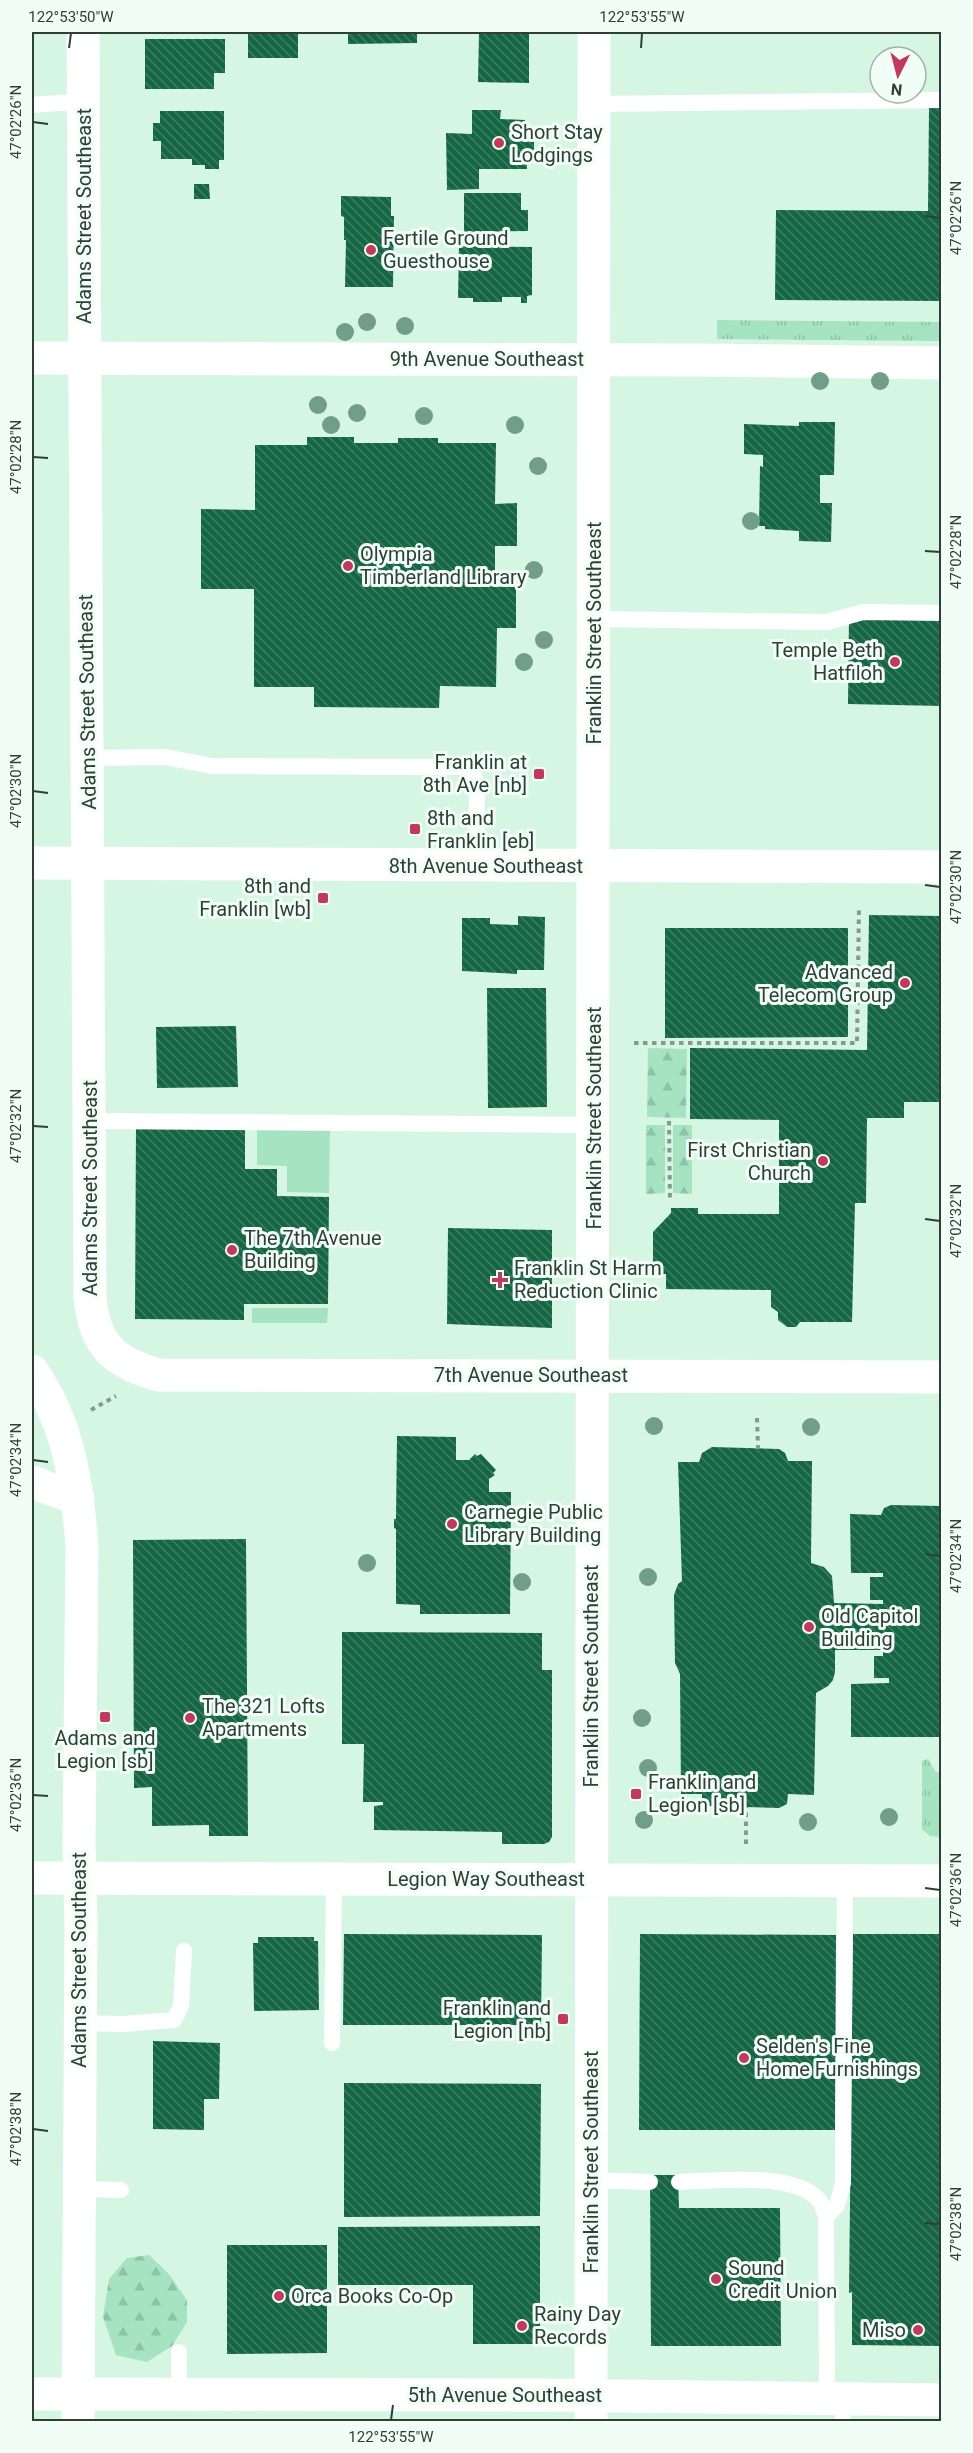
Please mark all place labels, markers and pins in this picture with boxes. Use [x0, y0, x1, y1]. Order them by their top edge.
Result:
place label: Short Stay Lodgings [511, 120, 603, 167]
marker: Short Stay Lodgings [492, 136, 506, 150]
place label: Fertile Ground Guesthouse [383, 226, 509, 273]
marker: Fertile Ground Guesthouse [364, 243, 378, 257]
place label: Olympia Timberland Library [360, 542, 527, 589]
marker: Olympia Timberland Library [341, 559, 355, 573]
place label: Temple Beth Hatfiloh [772, 638, 883, 685]
marker: Temple Beth Hatfiloh [888, 655, 902, 669]
place label: Franklin at 8th Ave [nb] [423, 750, 527, 797]
marker: Franklin at 8th Ave [nb] [532, 767, 546, 781]
place label: 8th and Franklin [eb] [427, 806, 534, 853]
marker: 8th and Franklin [eb] [408, 822, 422, 836]
place label: 8th and Franklin [wb] [199, 874, 311, 921]
marker: 8th and Franklin [wb] [316, 891, 330, 905]
place label: Advanced Telecom Group [758, 960, 893, 1007]
marker: Advanced Telecom Group [898, 976, 912, 990]
place label: First Christian Church [687, 1138, 811, 1185]
marker: First Christian Church [816, 1154, 830, 1168]
place label: The 7th Avenue Building [244, 1226, 382, 1273]
marker: The 7th Avenue Building [225, 1243, 239, 1257]
place label: Franklin St Harm Reduction Clinic [514, 1256, 662, 1303]
marker: Franklin St Harm Reduction Clinic [491, 1271, 509, 1289]
place label: Carnegie Public Library Building [464, 1500, 603, 1547]
marker: Carnegie Public Library Building [445, 1517, 459, 1531]
place label: Old Capitol Building [821, 1604, 918, 1651]
marker: Old Capitol Building [802, 1620, 816, 1634]
place label: The 321 Lofts Apartments [202, 1694, 325, 1741]
marker: Adams and Legion [sb] [98, 1710, 112, 1724]
marker: The 321 Lofts Apartments [183, 1711, 197, 1725]
place label: Adams and Legion [sb] [54, 1726, 156, 1773]
place label: Franklin and Legion [sb] [648, 1770, 756, 1817]
marker: Franklin and Legion [sb] [629, 1787, 643, 1801]
place label: Franklin and Legion [nb] [443, 1996, 551, 2043]
marker: Franklin and Legion [nb] [556, 2012, 570, 2026]
place label: Selden's Fine Home Furnishings [756, 2034, 918, 2081]
marker: Selden's Fine Home Furnishings [737, 2051, 751, 2065]
place label: Sound Credit Union [728, 2256, 837, 2303]
marker: Sound Credit Union [709, 2272, 723, 2286]
place label: Orca Books Co-Op [291, 2284, 453, 2308]
marker: Orca Books Co-Op [272, 2289, 286, 2303]
place label: Rainy Day Records [534, 2302, 621, 2349]
place label: Miso [862, 2318, 906, 2342]
marker: Rainy Day Records [515, 2319, 529, 2333]
marker: Miso [911, 2323, 925, 2337]

